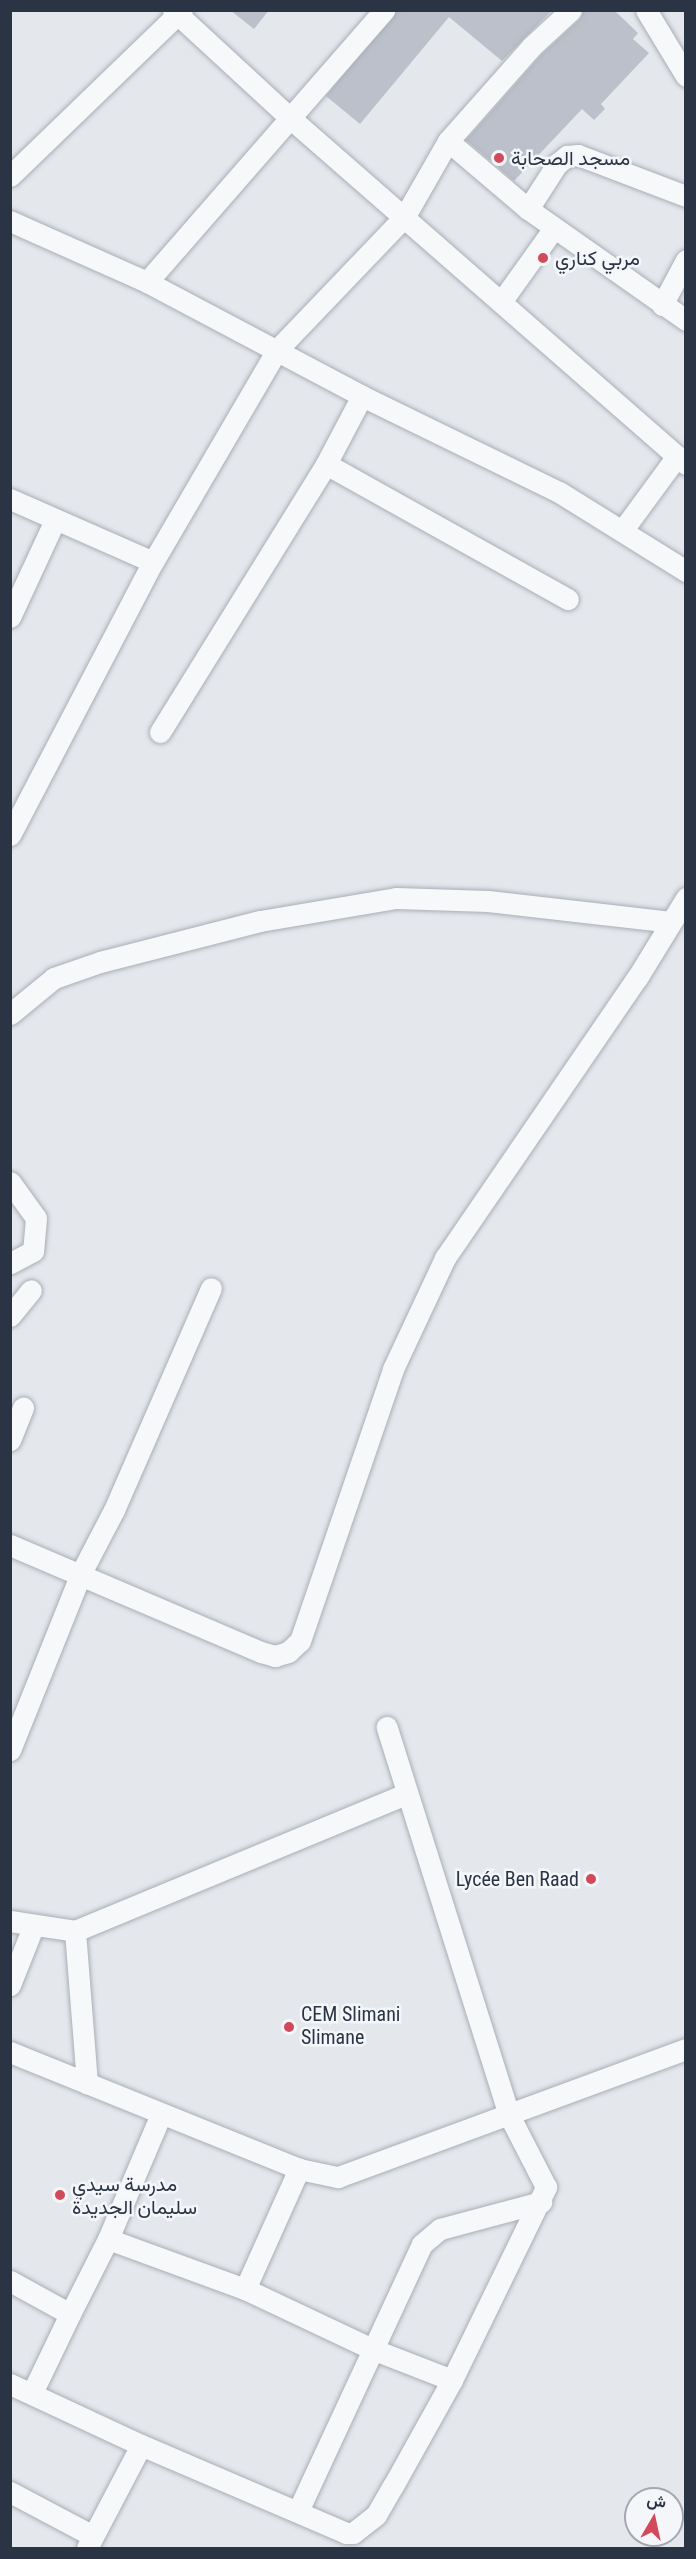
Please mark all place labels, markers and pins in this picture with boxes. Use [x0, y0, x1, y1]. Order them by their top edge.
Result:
place label: مسجد الصحابة [511, 146, 630, 170]
marker: مسجد الصحابة [492, 151, 506, 165]
place label: مربي كناري [555, 246, 640, 270]
marker: مربي كناري [536, 251, 550, 265]
place label: Lycée Ben Raad [456, 1867, 579, 1891]
marker: Lycée Ben Raad [584, 1872, 598, 1886]
place label: CEM Slimani Slimane [301, 2003, 400, 2050]
marker: CEM Slimani Slimane [282, 2020, 296, 2034]
place label: مدرسة سيدي سليمان الجديدة [72, 2172, 197, 2219]
marker: مدرسة سيدي سليمان الجديدة [53, 2188, 67, 2202]

